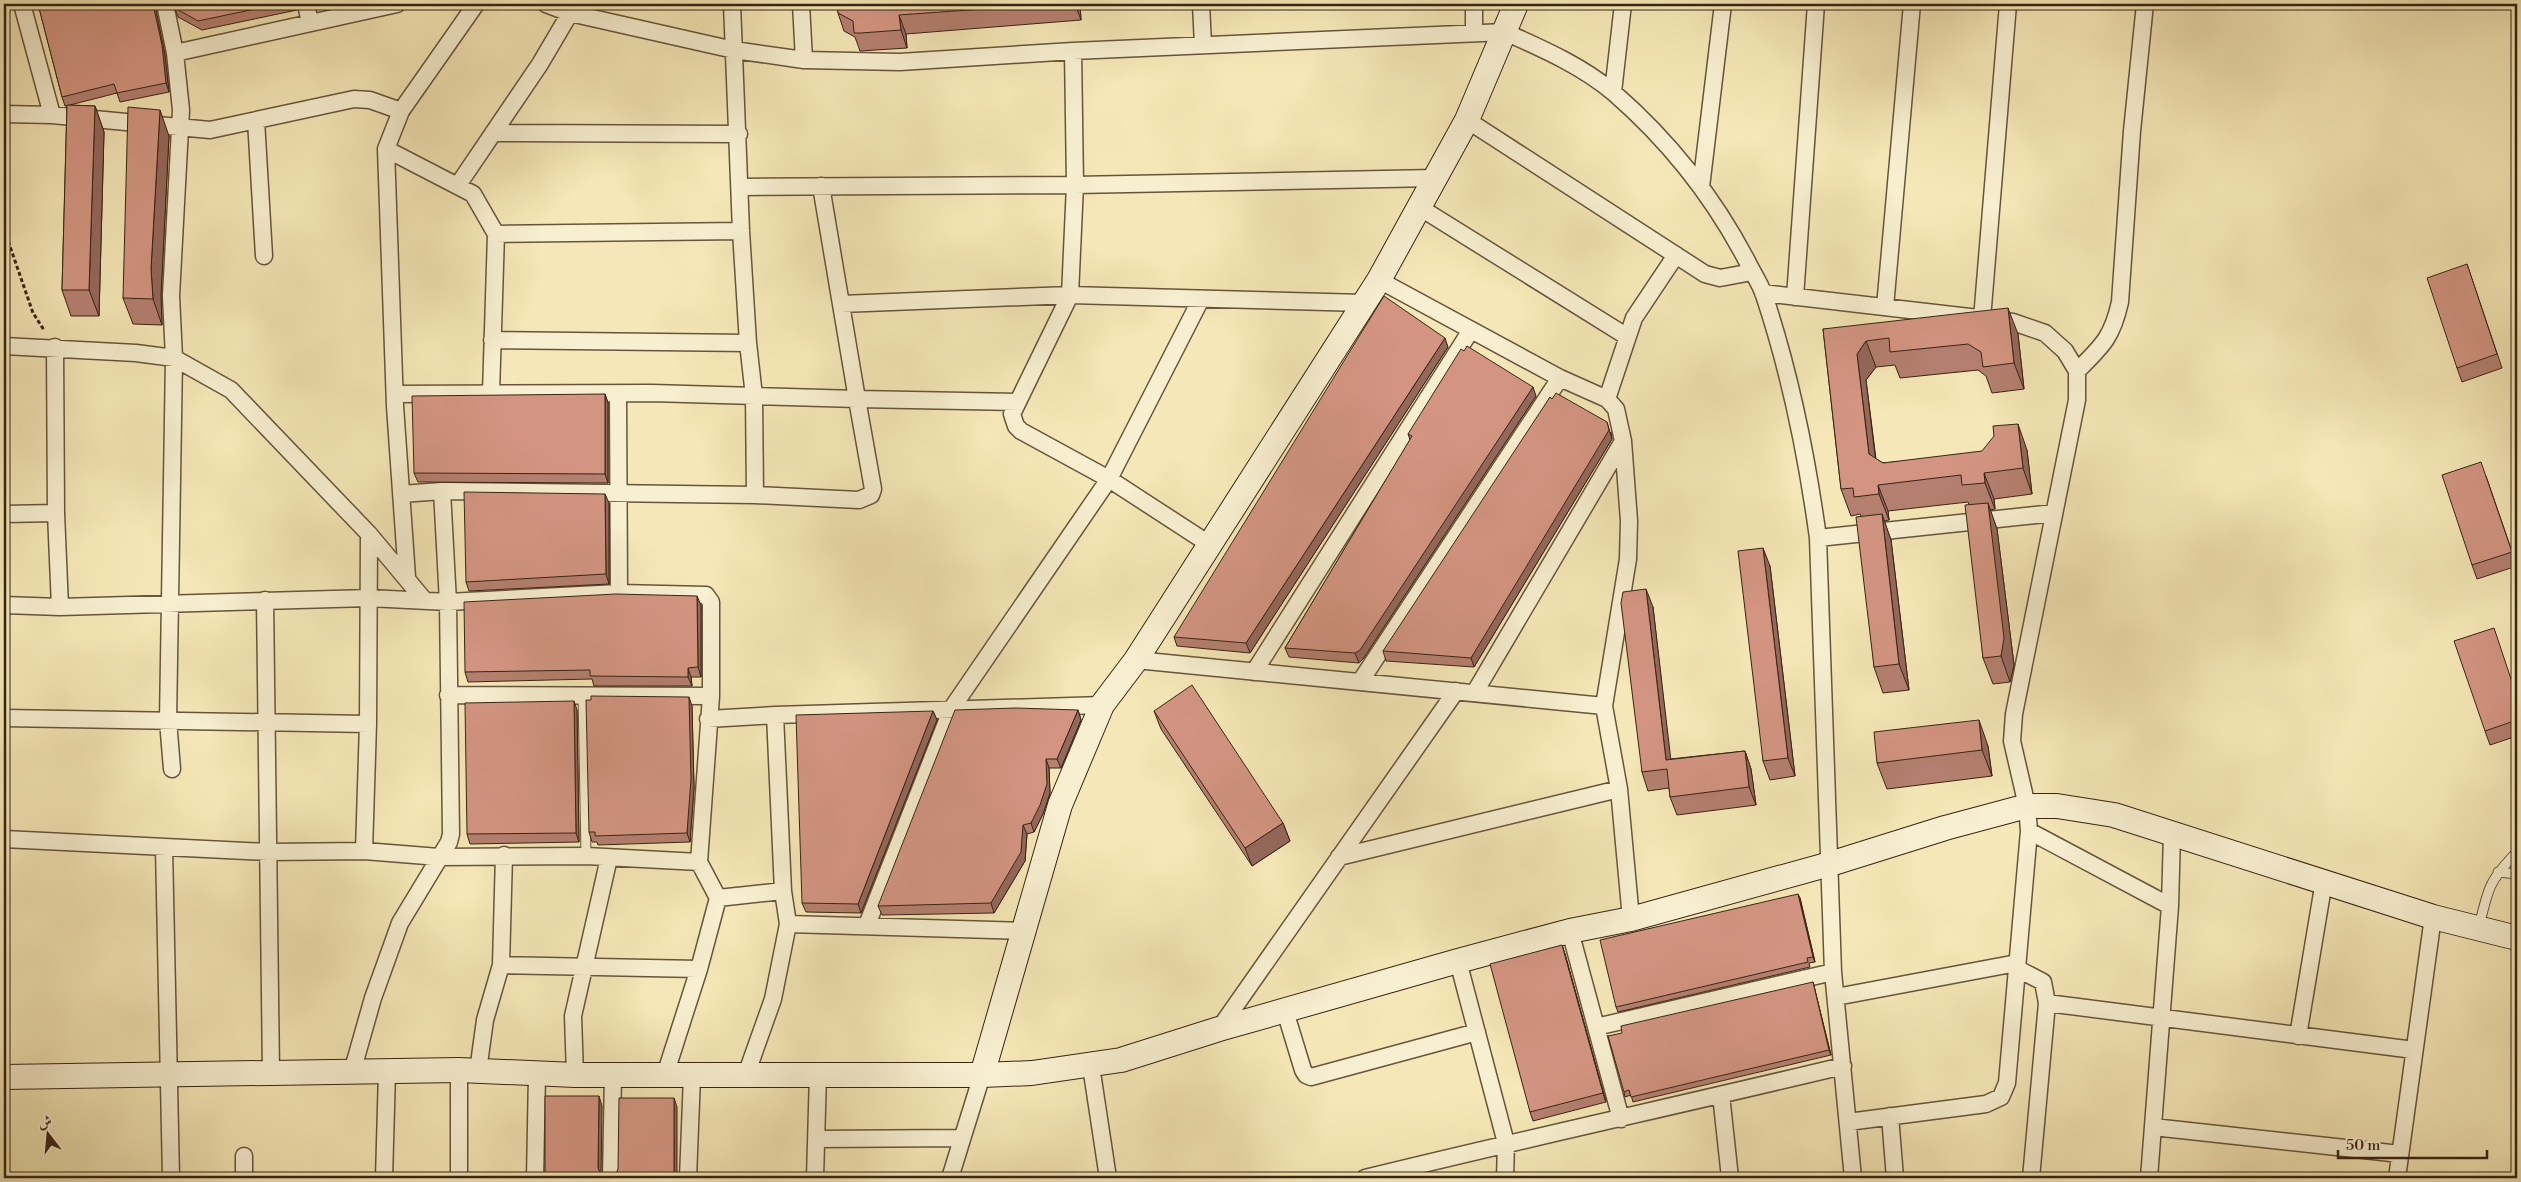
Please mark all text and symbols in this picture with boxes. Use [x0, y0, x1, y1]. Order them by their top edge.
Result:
north arrow [22, 1110, 72, 1160]
text: ش [36, 1112, 54, 1133]
scale bar [2338, 1127, 2487, 1159]
text: 50 m [2346, 1136, 2380, 1155]

